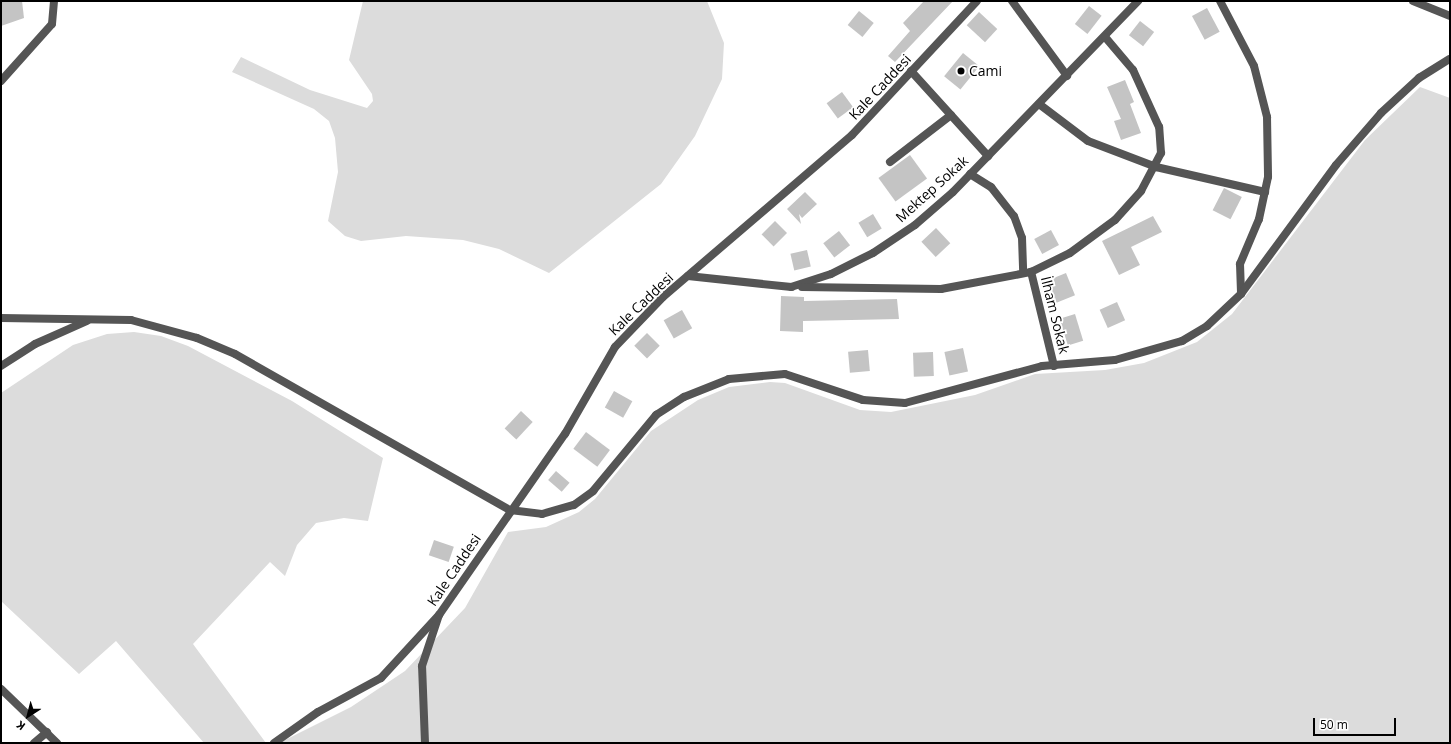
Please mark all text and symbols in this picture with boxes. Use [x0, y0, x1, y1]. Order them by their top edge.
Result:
street label: Kale Caddesi [845, 51, 915, 123]
place label: Cami [969, 63, 1002, 79]
marker: Cami [956, 66, 966, 76]
street label: Mektep Sokak [892, 152, 972, 226]
street label: Kale Caddesi [605, 269, 677, 339]
street label: İlham Sokak [1037, 275, 1073, 355]
street label: Kale Caddesi [424, 531, 484, 609]
north arrow [8, 696, 48, 736]
scale bar [1315, 710, 1398, 736]
text: 50 m [1320, 716, 1348, 733]
text: K [13, 718, 28, 734]

